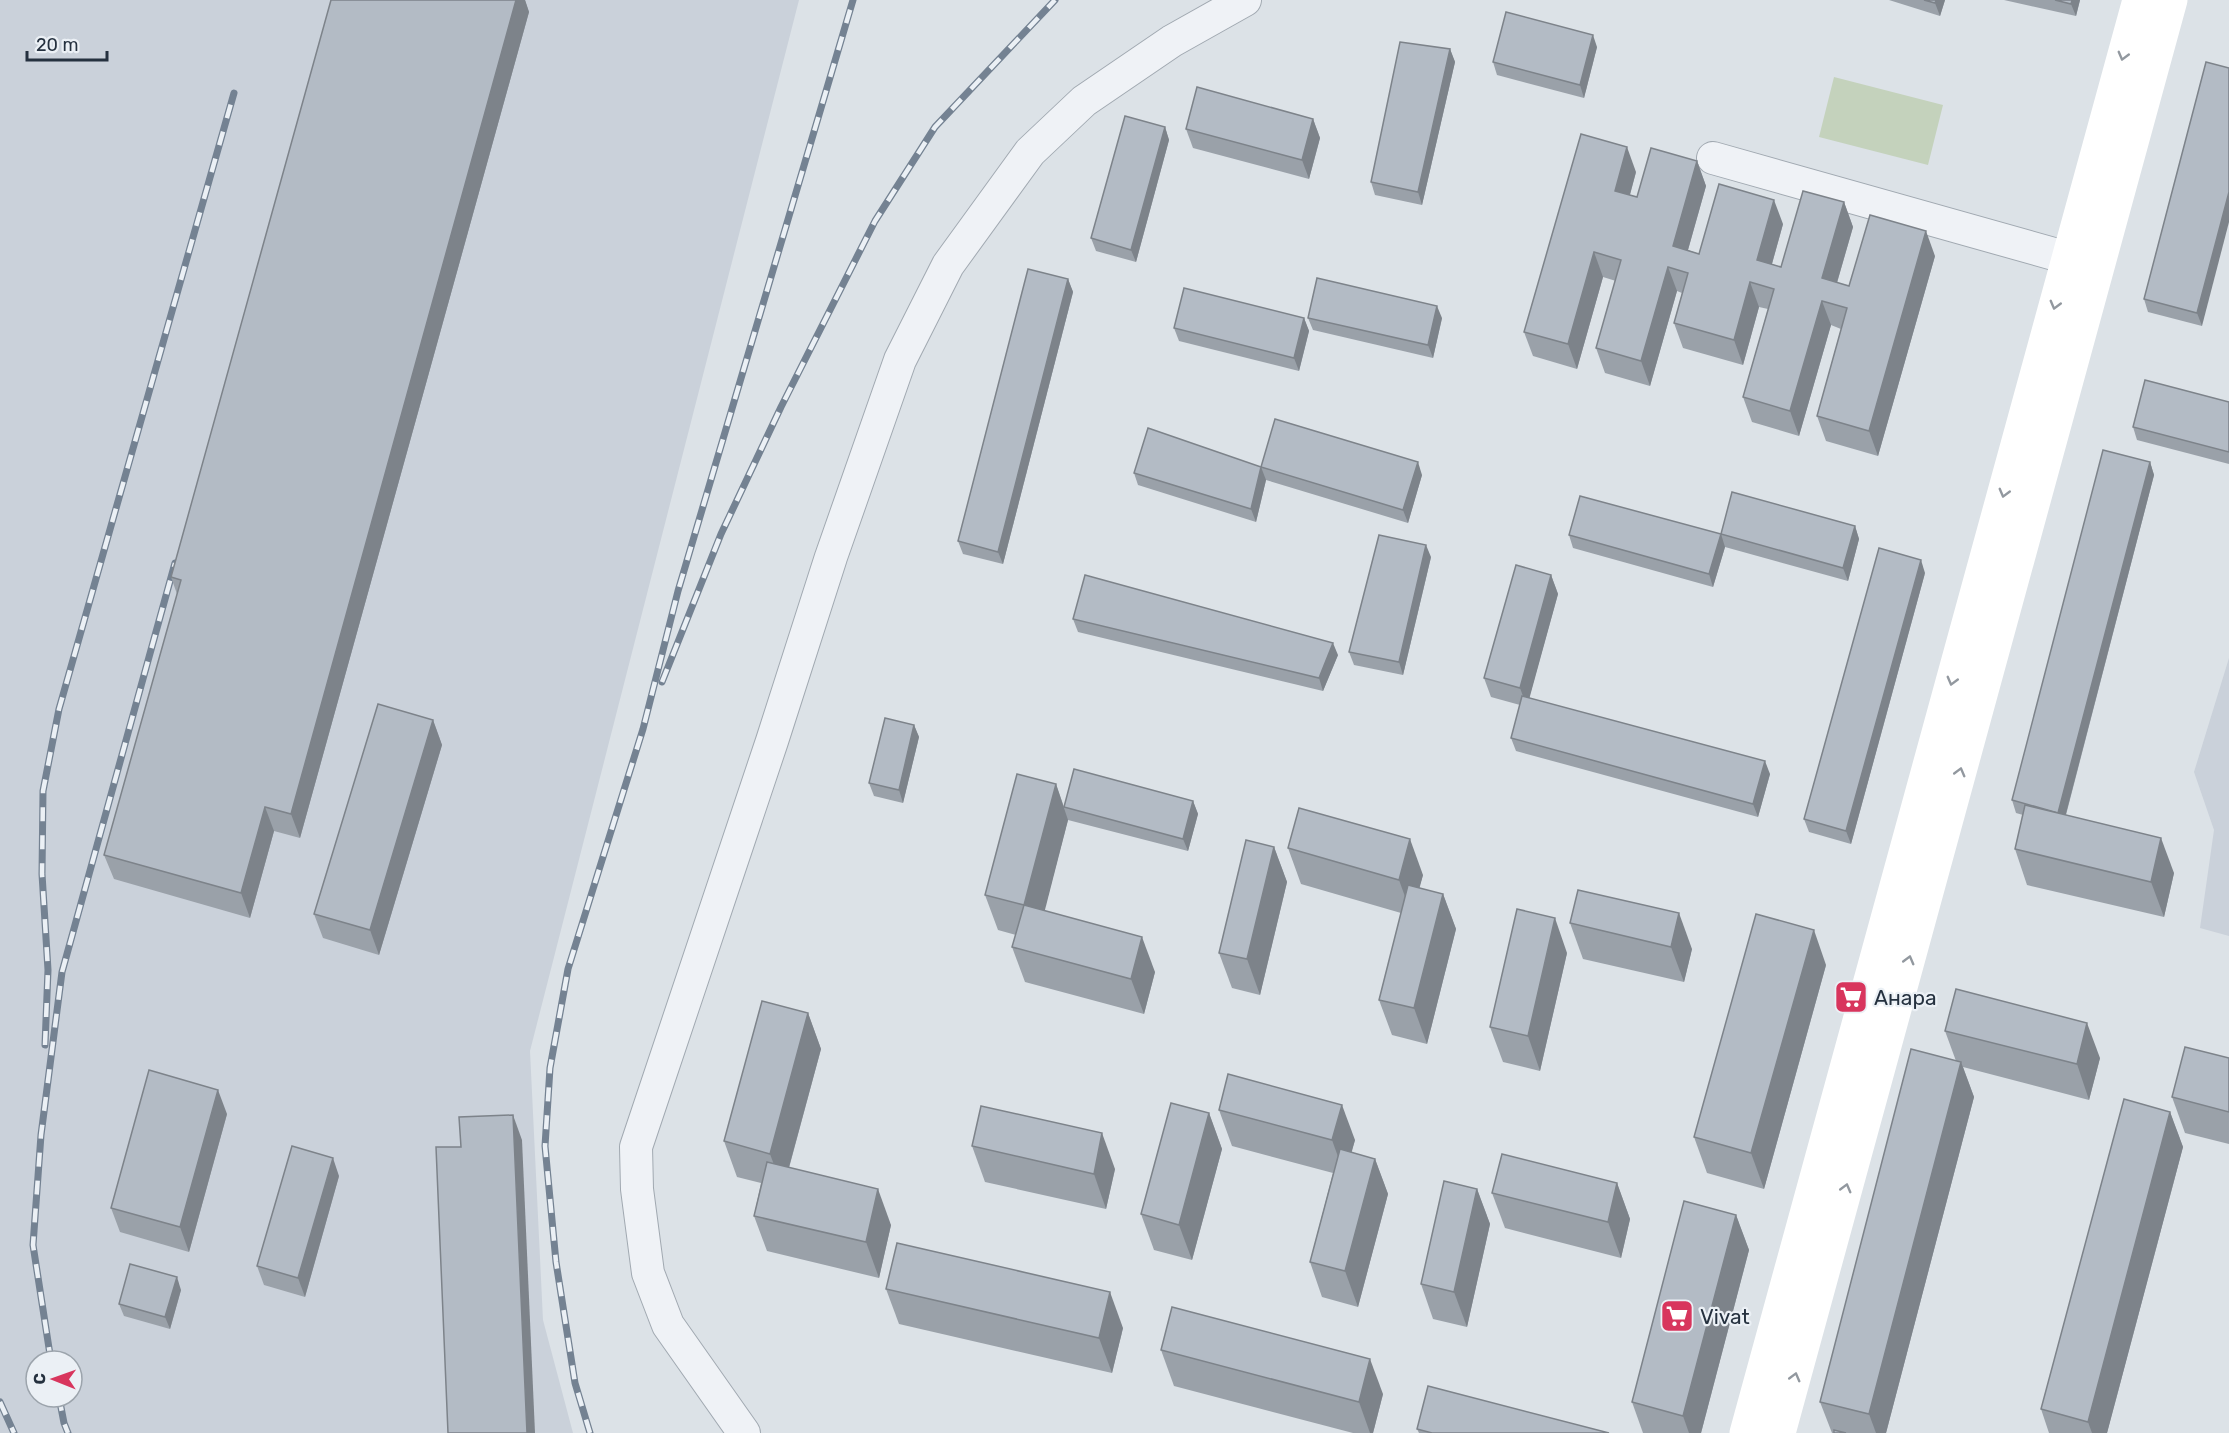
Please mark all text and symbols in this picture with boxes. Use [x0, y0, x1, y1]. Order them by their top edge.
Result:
scale bar [27, 24, 106, 62]
text: 20 m [36, 34, 78, 56]
one-way arrow [2118, 51, 2130, 61]
one-way arrow [2050, 299, 2062, 310]
one-way arrow [1998, 488, 2011, 498]
one-way arrow [1947, 676, 1959, 686]
one-way arrow [1953, 767, 1965, 778]
one-way arrow [1901, 955, 1914, 965]
supermarket icon: Анара [1833, 979, 1869, 1015]
place label: Анара [1874, 985, 1937, 1010]
one-way arrow [1839, 1184, 1851, 1194]
supermarket icon: Vivat [1659, 1298, 1695, 1334]
place label: Vivat [1700, 1304, 1750, 1329]
north arrow [24, 1349, 84, 1409]
one-way arrow [1787, 1372, 1800, 1382]
text: С [30, 1373, 49, 1385]

